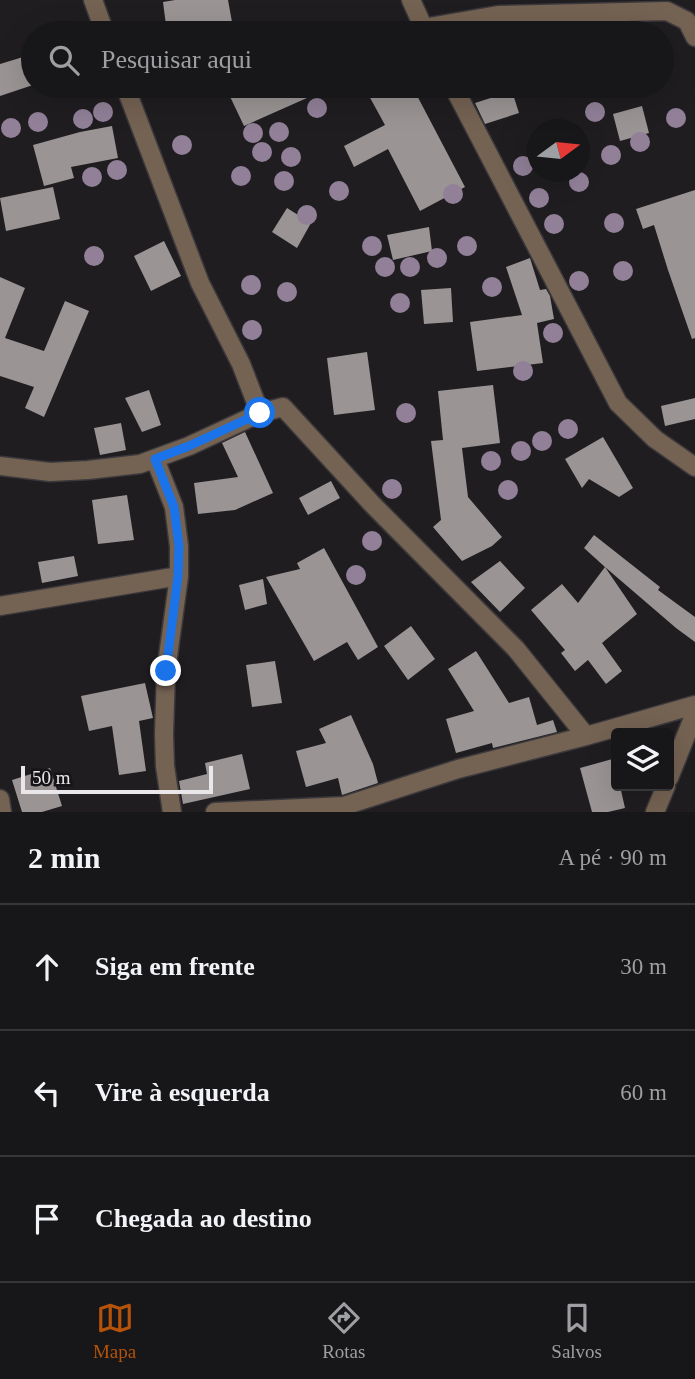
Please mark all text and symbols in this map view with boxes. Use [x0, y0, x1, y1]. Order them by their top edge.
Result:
search box [21, 21, 674, 98]
icon: search [45, 41, 83, 79]
text: Pesquisar aqui [101, 45, 252, 74]
north arrow [527, 119, 590, 182]
route start [244, 397, 275, 428]
route end [150, 655, 181, 686]
map controls [611, 728, 674, 791]
button: layers [611, 728, 674, 791]
scale bar [21, 763, 214, 795]
text: 50 m [32, 767, 71, 788]
text: 2 min [28, 841, 101, 874]
text: A pé · 90 m [558, 845, 667, 870]
icon: ahead [28, 948, 66, 986]
text: Siga em frente [95, 952, 255, 981]
text: 30 m [620, 954, 667, 979]
icon: left [28, 1074, 66, 1112]
text: Vire à esquerda [95, 1078, 270, 1107]
text: 60 m [620, 1080, 667, 1105]
icon: arrive [28, 1200, 66, 1238]
text: Chegada ao destino [95, 1204, 312, 1233]
tab: Mapa [93, 1299, 136, 1363]
tab: Rotas [322, 1299, 365, 1363]
tab: Salvos [551, 1299, 602, 1363]

